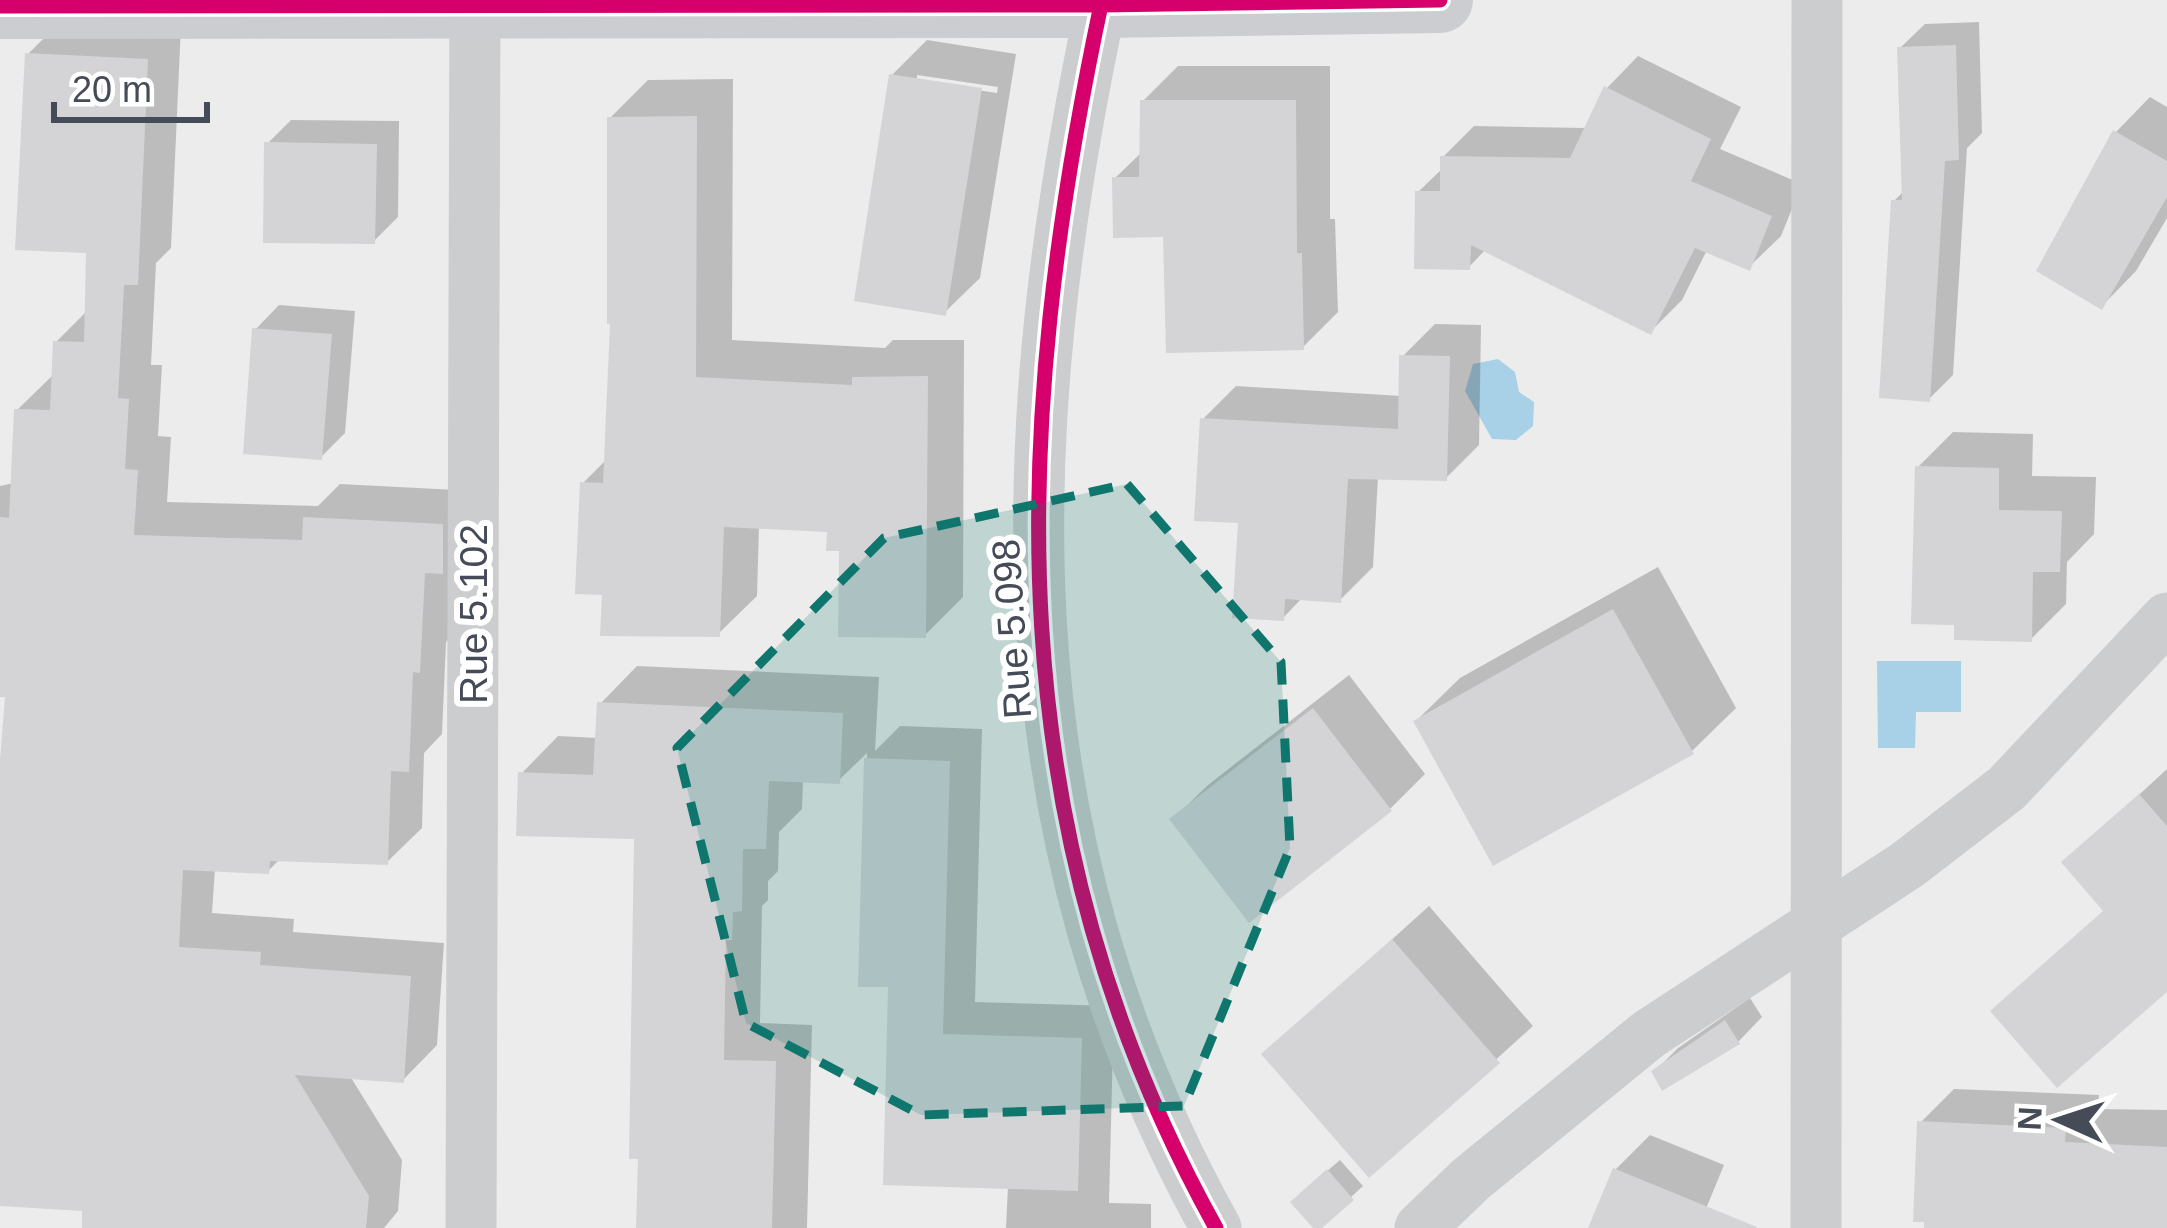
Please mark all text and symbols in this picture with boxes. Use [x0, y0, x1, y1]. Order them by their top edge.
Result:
scale bar [54, 48, 207, 122]
text: 20 m [72, 69, 152, 110]
street label: Rue 5.102 [452, 524, 495, 704]
street label: Rue 5.098 [984, 538, 1039, 720]
north arrow [1999, 1060, 2119, 1180]
text: N [2010, 1106, 2049, 1131]

